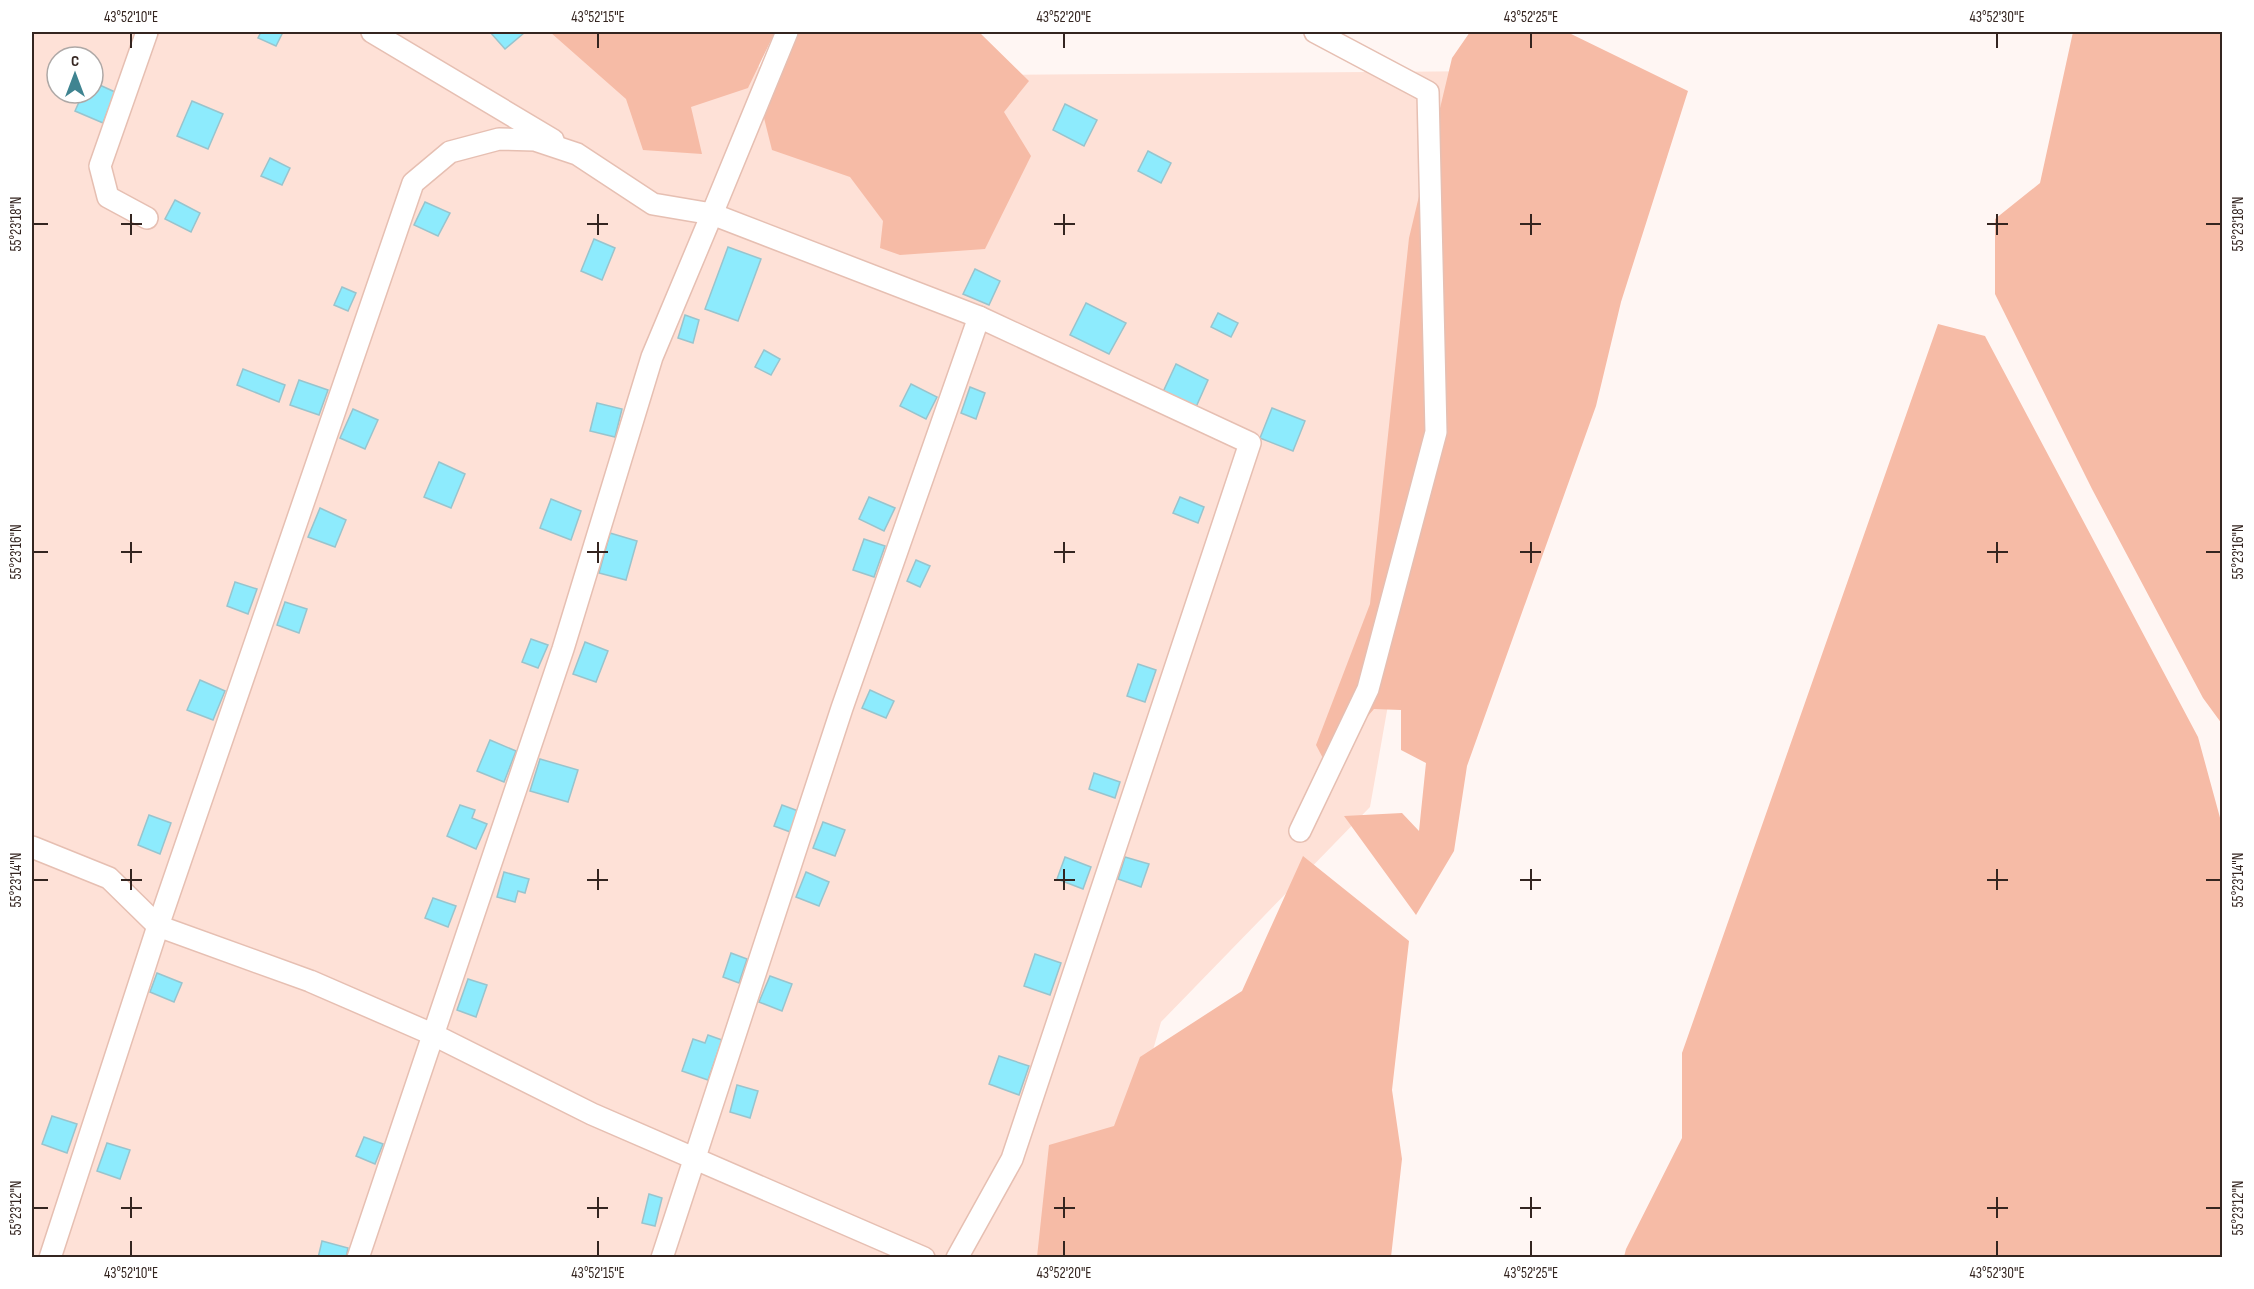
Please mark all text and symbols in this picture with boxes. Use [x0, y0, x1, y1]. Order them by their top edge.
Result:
text: 43°52'10"E [104, 8, 158, 27]
text: 43°52'15"E [571, 8, 625, 27]
text: 43°52'20"E [1036, 8, 1092, 27]
text: 43°52'25"E [1504, 8, 1558, 27]
text: 43°52'30"E [1969, 8, 2025, 27]
north arrow [45, 45, 105, 105]
text: С [71, 52, 79, 71]
text: 55°23'18"N [7, 197, 26, 252]
text: 55°23'18"N [2229, 197, 2248, 252]
text: 55°23'16"N [7, 524, 26, 580]
text: 55°23'16"N [2229, 524, 2248, 580]
text: 55°23'14"N [7, 853, 26, 907]
text: 55°23'14"N [2229, 853, 2248, 907]
text: 55°23'12"N [7, 1181, 26, 1235]
text: 55°23'12"N [2229, 1181, 2248, 1235]
text: 43°52'10"E [104, 1264, 158, 1283]
text: 43°52'15"E [571, 1264, 625, 1283]
text: 43°52'20"E [1036, 1264, 1092, 1283]
text: 43°52'25"E [1504, 1264, 1558, 1283]
text: 43°52'30"E [1969, 1264, 2025, 1283]

